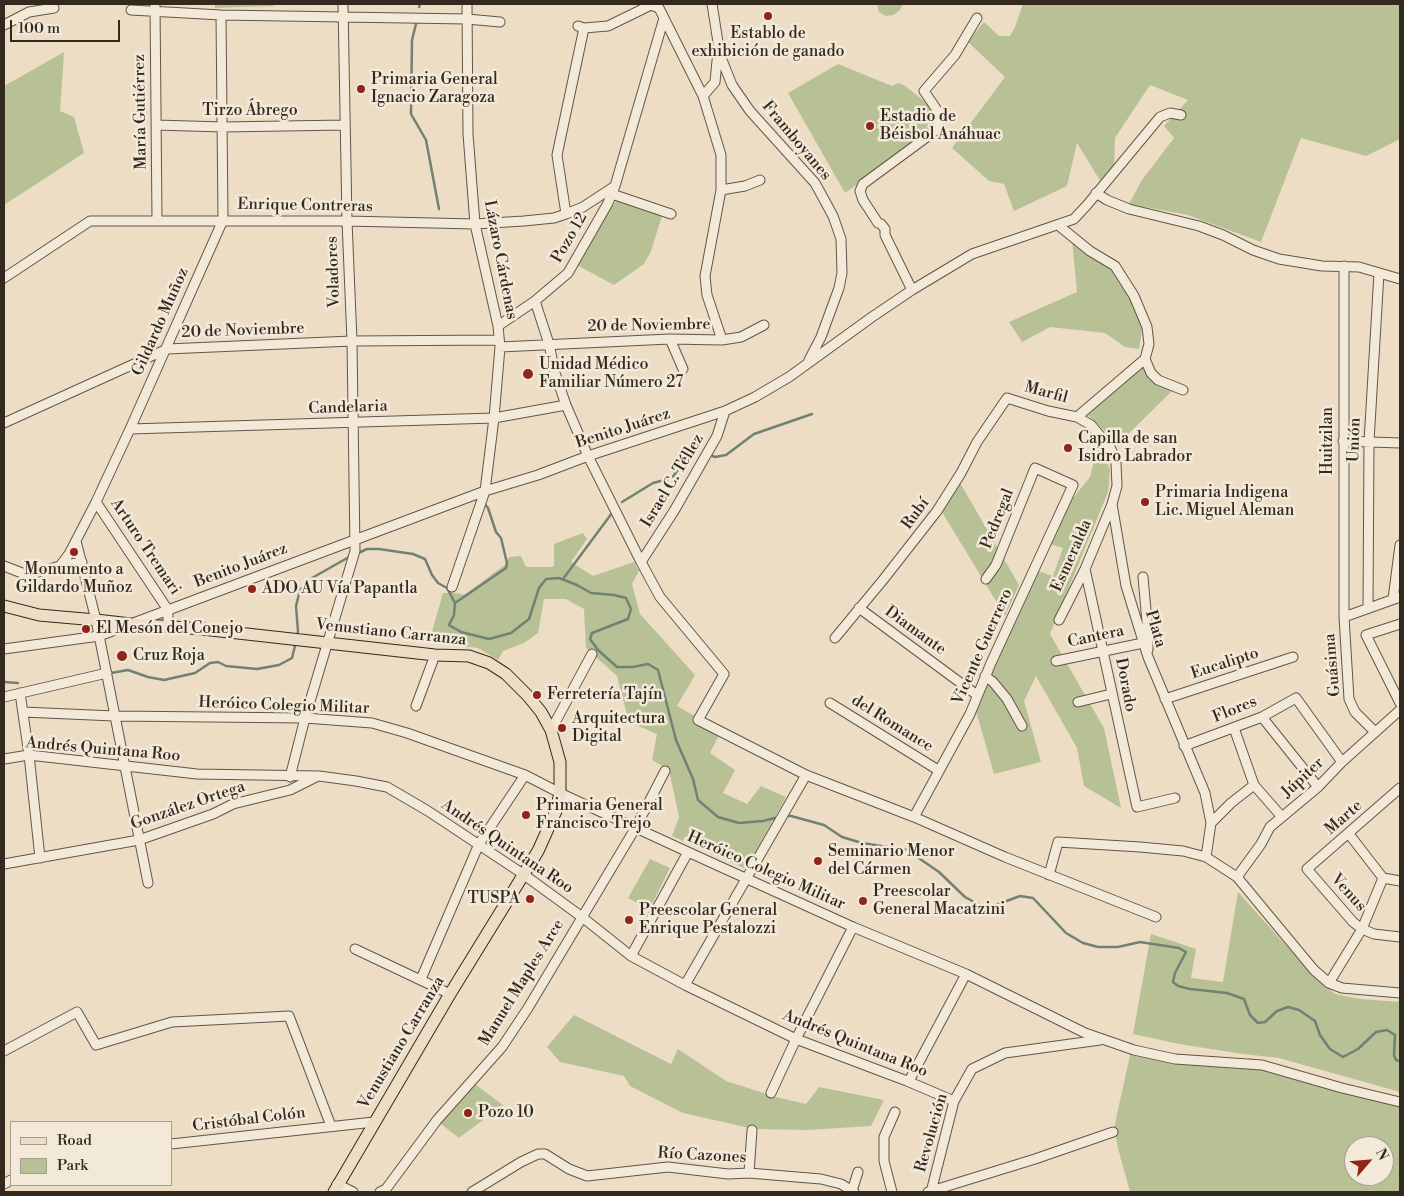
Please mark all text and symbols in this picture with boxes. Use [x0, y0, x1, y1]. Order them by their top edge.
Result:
scale bar [12, 10, 122, 42]
marker: Establo de exhibición de ganado [762, 10, 774, 22]
text: 100 m [18, 19, 60, 38]
place label: Establo de exhibición de ganado [691, 24, 845, 62]
street label: María Gutiérrez [130, 54, 152, 170]
place label: Primaria General Ignacio Zaragoza [371, 70, 498, 108]
marker: Primaria General Ignacio Zaragoza [355, 83, 367, 95]
street label: Framboyanes [757, 97, 835, 185]
street label: Tirzo Ábrego [202, 101, 298, 121]
place label: Estadio de Béisbol Anáhuac [880, 107, 1001, 145]
marker: Estadio de Béisbol Anáhuac [864, 120, 876, 132]
street label: Enrique Contreras [237, 195, 373, 217]
street label: Lázaro Cárdenas [479, 199, 521, 321]
street label: Pozo 12 [548, 209, 592, 267]
street label: Voladores [323, 236, 345, 308]
street label: Gildardo Muñoz [129, 265, 193, 379]
street label: 20 de Noviembre [587, 315, 711, 337]
street label: 20 de Noviembre [181, 319, 305, 343]
place label: Unidad Médico Familiar Número 27 [539, 355, 683, 393]
marker: Unidad Médico Familiar Número 27 [521, 367, 535, 381]
street label: Marfil [1022, 378, 1070, 408]
street label: Candelaria [308, 397, 388, 419]
street label: Benito Juárez [573, 405, 673, 453]
street label: Huitzilan [1318, 407, 1338, 475]
street label: Unión [1345, 417, 1365, 463]
place label: Capilla de san Isidro Labrador [1078, 429, 1192, 467]
street label: Israel C. Téllez [638, 431, 708, 531]
marker: Capilla de san Isidro Labrador [1062, 442, 1074, 454]
place label: Primaria Indigena Lic. Miguel Aleman [1155, 483, 1294, 521]
street label: Pedregal [977, 486, 1019, 552]
street label: Rubí [898, 494, 934, 534]
street label: Arturo Tremari [106, 495, 184, 599]
marker: Primaria Indigena Lic. Miguel Aleman [1139, 496, 1151, 508]
street label: Esmeralda [1048, 517, 1096, 595]
street label: Benito Juárez [192, 539, 290, 593]
marker: Monumento a Gildardo Muñoz [68, 546, 80, 558]
place label: Monumento a Gildardo Muñoz [16, 560, 132, 598]
place label: ADO AU Vía Papantla [262, 579, 417, 599]
marker: ADO AU Vía Papantla [246, 583, 258, 595]
street label: Vicente Guerrero [949, 586, 1017, 708]
street label: Diamante [881, 602, 949, 660]
street label: Plata [1140, 608, 1170, 650]
street label: Venustiano Carranza [315, 616, 467, 650]
place label: El Mesón del Conejo [96, 619, 243, 639]
street label: Cantera [1066, 622, 1126, 652]
marker: El Mesón del Conejo [80, 623, 92, 635]
street label: Guásima [1321, 633, 1345, 697]
street label: Eucalipto [1189, 644, 1261, 684]
place label: Cruz Roja [133, 646, 205, 666]
marker: Cruz Roja [115, 649, 129, 663]
street label: Dorado [1110, 656, 1140, 714]
place label: Ferretería Tajín [547, 685, 663, 705]
marker: Ferretería Tajín [531, 689, 543, 701]
street label: del Romance [848, 691, 936, 757]
street label: Flores [1210, 692, 1260, 728]
street label: Heróico Colegio Militar [198, 693, 370, 719]
place label: Arquitectura Digital [572, 709, 665, 747]
marker: Arquitectura Digital [556, 722, 568, 734]
street label: Andrés Quintana Roo [25, 734, 181, 766]
street label: Júpiter [1278, 754, 1328, 802]
street label: González Ortega [128, 777, 248, 835]
street label: Andrés Quintana Roo [437, 796, 577, 898]
place label: Primaria General Francisco Trejo [536, 796, 663, 834]
street label: Marte [1321, 797, 1367, 839]
marker: Primaria General Francisco Trejo [520, 809, 532, 821]
street label: Heróico Colegio Militar [684, 827, 848, 915]
place label: Seminario Menor del Cármen [828, 842, 955, 880]
marker: Seminario Menor del Cármen [812, 855, 824, 867]
street label: Venus [1326, 870, 1370, 916]
place label: Preescolar General Macatzini [873, 882, 1005, 920]
place label: TUSPA [467, 889, 520, 909]
marker: TUSPA [524, 893, 536, 905]
marker: Preescolar General Macatzini [857, 895, 869, 907]
place label: Preescolar General Enrique Pestalozzi [639, 901, 777, 939]
marker: Preescolar General Enrique Pestalozzi [623, 914, 635, 926]
street label: Manuel Maples Arce [475, 916, 569, 1050]
street label: Venustiano Carranza [355, 973, 449, 1113]
street label: Andrés Quintana Roo [780, 1006, 930, 1082]
street label: Revolución [912, 1091, 952, 1175]
place label: Pozo 10 [478, 1103, 534, 1123]
street label: Cristóbal Colón [191, 1104, 307, 1136]
marker: Pozo 10 [462, 1107, 474, 1119]
legend [10, 1121, 172, 1186]
text: Road [57, 1131, 92, 1150]
north arrow [1344, 1136, 1394, 1186]
street label: Río Cazones [657, 1144, 747, 1168]
text: N [1371, 1146, 1392, 1164]
text: Park [57, 1156, 88, 1175]

